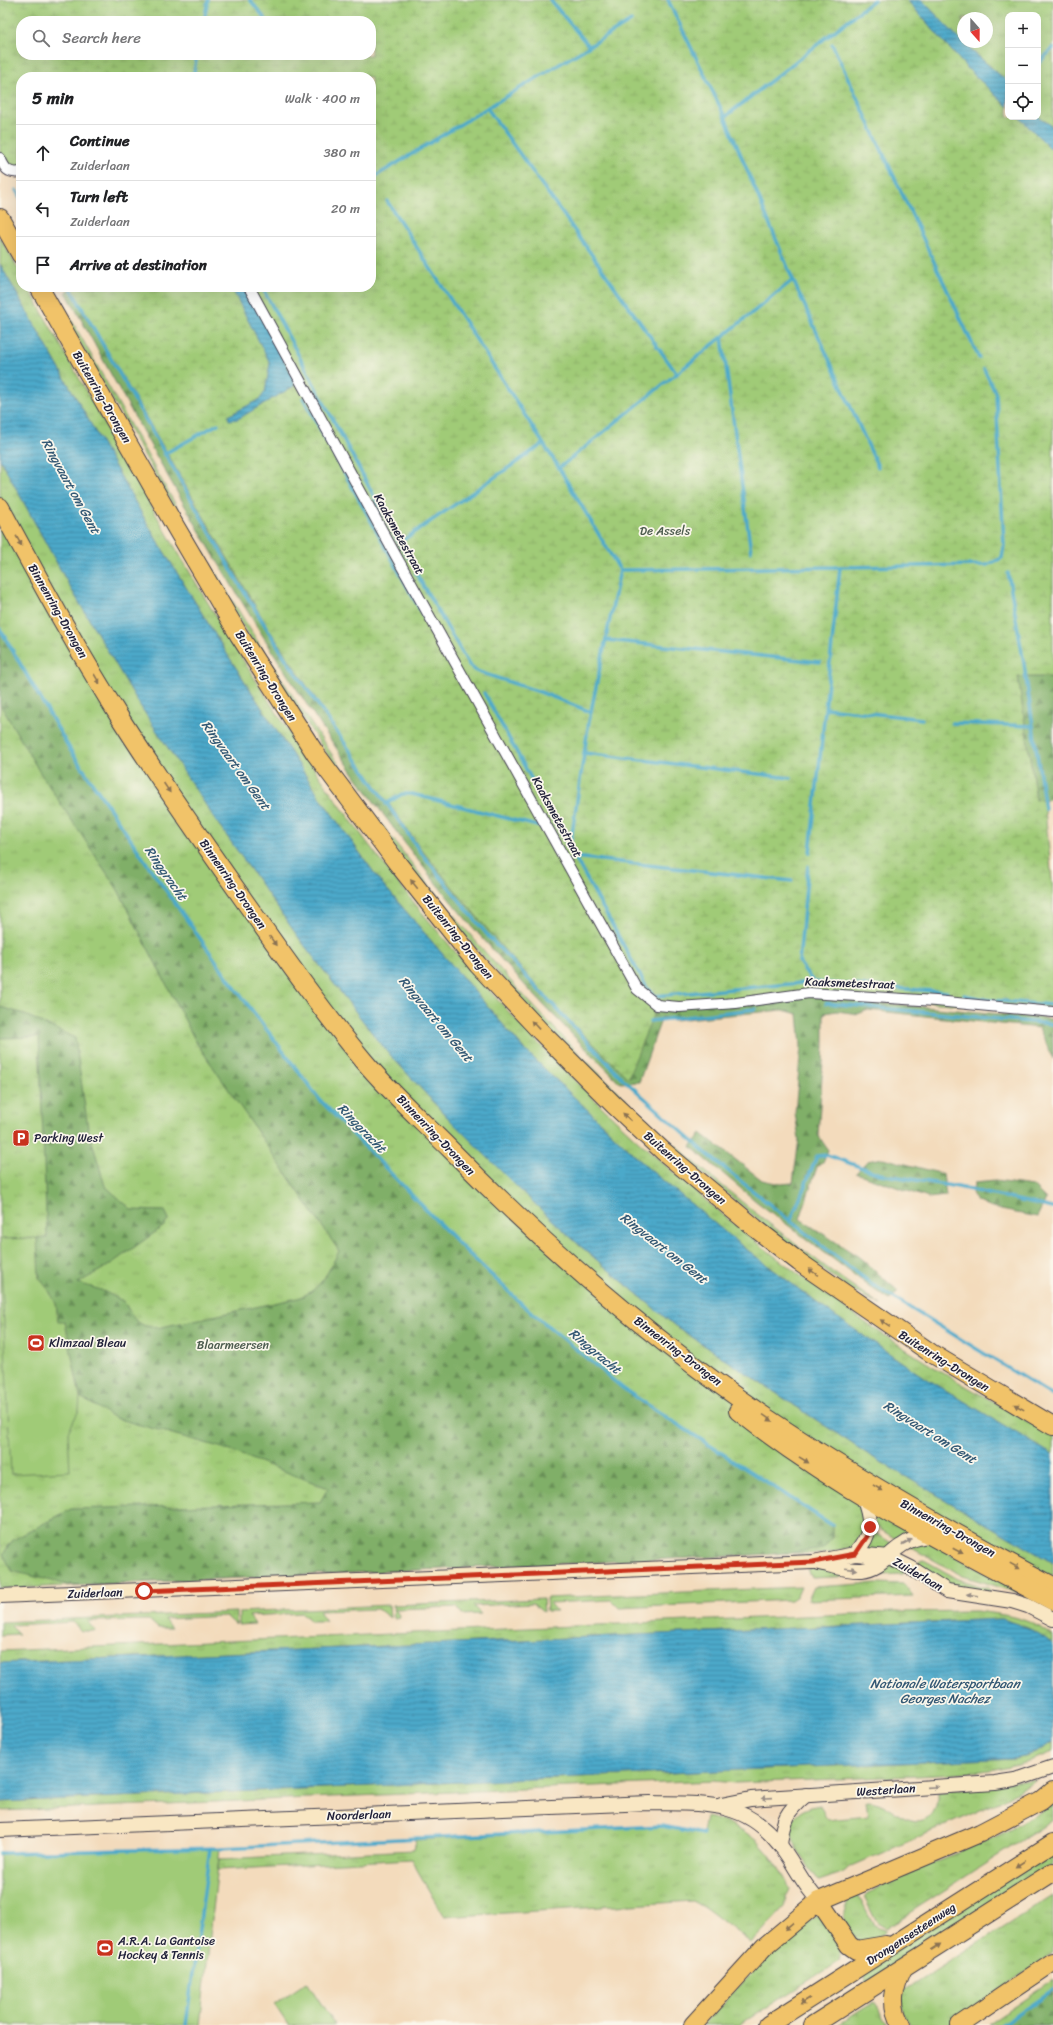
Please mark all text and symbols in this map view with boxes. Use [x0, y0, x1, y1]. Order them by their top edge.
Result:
north arrow [957, 12, 993, 48]
map controls [1005, 12, 1041, 120]
button: + [1005, 12, 1041, 48]
search box [16, 16, 376, 60]
text: Search here [62, 25, 141, 51]
icon: search [30, 27, 52, 49]
button: − [1005, 48, 1041, 84]
text: 5 min [32, 83, 74, 113]
button: locate [1005, 84, 1041, 120]
text: Walk · 400 m [285, 87, 360, 110]
text: Continue [70, 128, 130, 154]
text: 380 m [323, 141, 360, 164]
icon: ahead [32, 142, 54, 164]
text: Zuiderlaan [70, 154, 130, 177]
text: Turn left [70, 184, 128, 210]
text: 20 m [331, 197, 360, 220]
icon: left [32, 198, 54, 220]
text: Zuiderlaan [70, 210, 130, 233]
text: Arrive at destination [70, 252, 207, 278]
icon: arrive [32, 254, 54, 276]
street label: Buitenring-Drongen [66, 346, 138, 448]
water label: Ringvaart om Gent [35, 434, 107, 539]
street label: Kaaksmetestraat [368, 489, 430, 579]
park label: De Assels [640, 520, 691, 542]
one-way arrow [15, 535, 22, 547]
street label: Binnenring-Drongen [22, 560, 94, 663]
street label: Buitenring-Drongen [229, 626, 303, 726]
one-way arrow [93, 673, 100, 685]
water label: Ringvaart om Gent [196, 715, 277, 816]
street label: Kaaksmetestraat [526, 772, 588, 862]
one-way arrow [163, 783, 171, 793]
street label: Binnenring-Drongen [194, 834, 273, 934]
water label: Ringgracht [139, 841, 194, 906]
one-way arrow [410, 879, 419, 890]
street label: Buitenring-Drongen [417, 890, 500, 985]
one-way arrow [269, 936, 277, 946]
street label: Kaaksmetestraat [805, 970, 895, 996]
water label: Ringvaart om Gent [393, 971, 480, 1068]
one-way arrow [531, 1021, 540, 1030]
street label: Binnenring-Drongen [391, 1089, 481, 1181]
water label: Ringgracht [332, 1098, 393, 1159]
one-way arrow [622, 1112, 632, 1122]
street label: Buitenring-Drongen [638, 1126, 732, 1211]
place label: Parking West [34, 1127, 104, 1149]
parking icon: Parking West [11, 1128, 31, 1148]
water label: Ringvaart om Gent [615, 1206, 714, 1290]
one-way arrow [808, 1268, 818, 1276]
street label: Binnenring-Drongen [629, 1310, 727, 1392]
one-way arrow [880, 1319, 890, 1327]
water label: Ringgracht [564, 1322, 627, 1381]
street label: Buitenring-Drongen [894, 1324, 994, 1398]
place label: Klimzaal Bleau [49, 1332, 127, 1354]
sports icon: Klimzaal Bleau [26, 1333, 46, 1353]
park label: Blaarmeersen [197, 1334, 270, 1356]
water label: Ringvaart om Gent [879, 1394, 982, 1471]
one-way arrow [1013, 1403, 1025, 1410]
one-way arrow [763, 1414, 773, 1422]
one-way arrow [798, 1456, 810, 1463]
one-way arrow [872, 1485, 884, 1492]
street label: Binnenring-Drongen [896, 1493, 1000, 1564]
route end [861, 1518, 879, 1536]
one-way arrow [901, 1539, 913, 1545]
one-way arrow [952, 1547, 964, 1554]
street label: Zuiderlaan [889, 1551, 948, 1598]
one-way arrow [1009, 1562, 1021, 1569]
one-way arrow [845, 1566, 857, 1572]
street label: Zuiderlaan [67, 1581, 124, 1605]
route start [135, 1582, 153, 1600]
one-way arrow [966, 1592, 978, 1598]
water label: Nationale Watersportbaan Georges Nachez [870, 1672, 1022, 1710]
street label: Westerlaan [856, 1777, 917, 1803]
one-way arrow [927, 1783, 939, 1790]
one-way arrow [761, 1795, 773, 1802]
street label: Noorderlaan [326, 1803, 392, 1827]
one-way arrow [1015, 1860, 1025, 1868]
street label: Drongensesteenweg [861, 1897, 961, 1971]
one-way arrow [784, 1922, 795, 1930]
place label: A.R.A. La Gantoise Hockey & Tennis [117, 1930, 215, 1966]
sports icon: A.R.A. La Gantoise Hockey & Tennis [95, 1938, 115, 1958]
one-way arrow [931, 1943, 941, 1951]
one-way arrow [799, 1998, 811, 2005]

